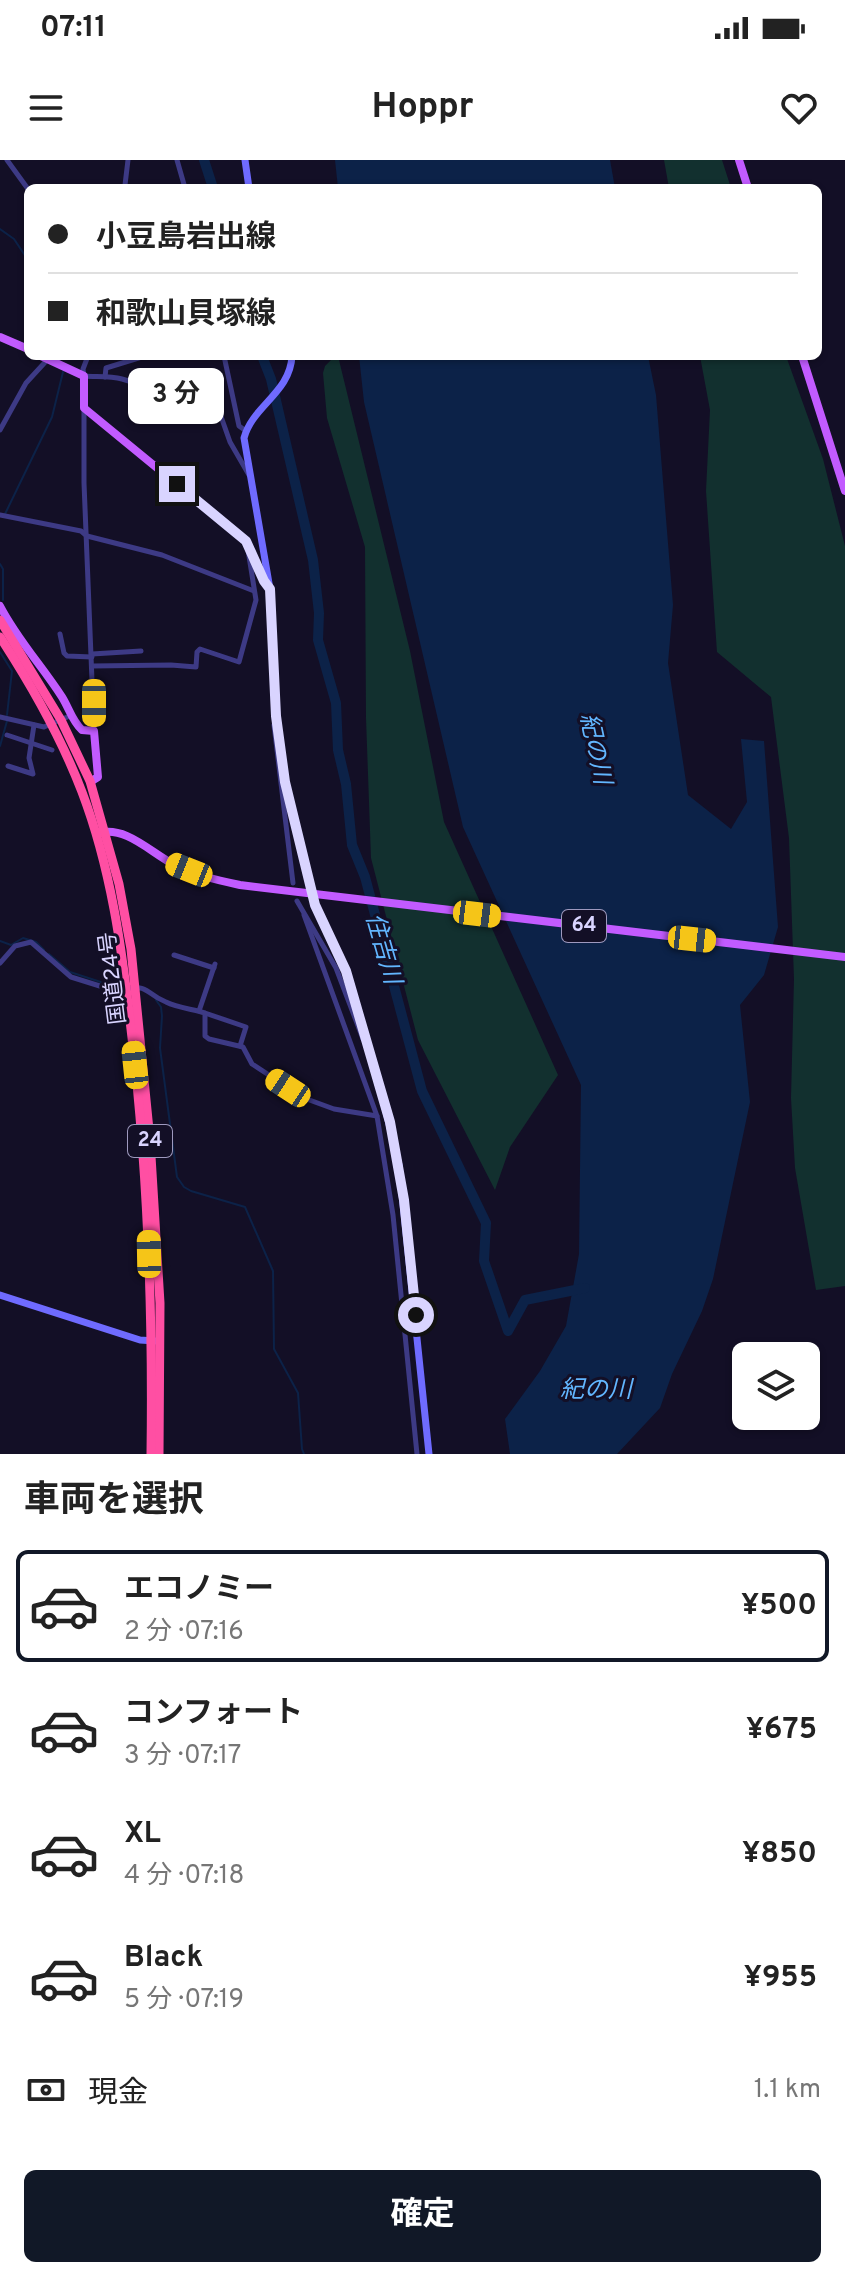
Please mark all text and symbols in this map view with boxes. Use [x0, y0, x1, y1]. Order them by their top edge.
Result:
text: 07:11 [40, 10, 107, 47]
text: Hoppr [372, 85, 473, 131]
icon: menu [24, 86, 68, 130]
icon: heart [777, 86, 821, 130]
text: 小豆島岩出線 [96, 220, 276, 257]
text: 和歌山貝塚線 [96, 297, 276, 334]
callout: 3 分 [129, 368, 225, 424]
text: 3 分 [152, 379, 200, 412]
route end [159, 466, 195, 502]
car [82, 679, 106, 727]
water label: 紀の川 [572, 711, 617, 790]
car [162, 850, 216, 890]
car [452, 899, 502, 929]
water label: 住吉川 [358, 910, 407, 991]
road number: 64 [562, 910, 606, 942]
car [667, 925, 717, 953]
street label: 国道24号 [95, 930, 133, 1026]
car [121, 1040, 149, 1090]
car [261, 1065, 315, 1111]
road number: 24 [128, 1125, 172, 1157]
car [137, 1230, 161, 1278]
route start [398, 1297, 434, 1333]
map controls [732, 1342, 820, 1430]
button: layers [732, 1342, 820, 1430]
water label: 紀の川 [560, 1376, 635, 1406]
text: 車両を選択 [24, 1479, 204, 1525]
icon: car [28, 1570, 100, 1642]
text: エコノミー [124, 1572, 274, 1609]
text: ¥500 [741, 1588, 817, 1625]
text: 2 分 · 07:16 [124, 1616, 244, 1649]
icon: car [28, 1694, 100, 1766]
text: コンフォート [124, 1696, 303, 1733]
text: ¥675 [746, 1712, 817, 1749]
text: 3 分 · 07:17 [124, 1740, 241, 1773]
text: XL [124, 1816, 161, 1853]
icon: car [28, 1818, 100, 1890]
text: ¥850 [742, 1836, 817, 1873]
text: 4 分 · 07:18 [124, 1860, 244, 1893]
text: Black [124, 1940, 203, 1977]
icon: car [28, 1942, 100, 2014]
text: ¥955 [744, 1960, 817, 1997]
text: 5 分 · 07:19 [124, 1984, 244, 2017]
icon: cash [24, 2068, 68, 2112]
text: 1.1 km [754, 2074, 821, 2107]
text: 現金 [88, 2076, 148, 2113]
button: 確定 [24, 2170, 821, 2262]

